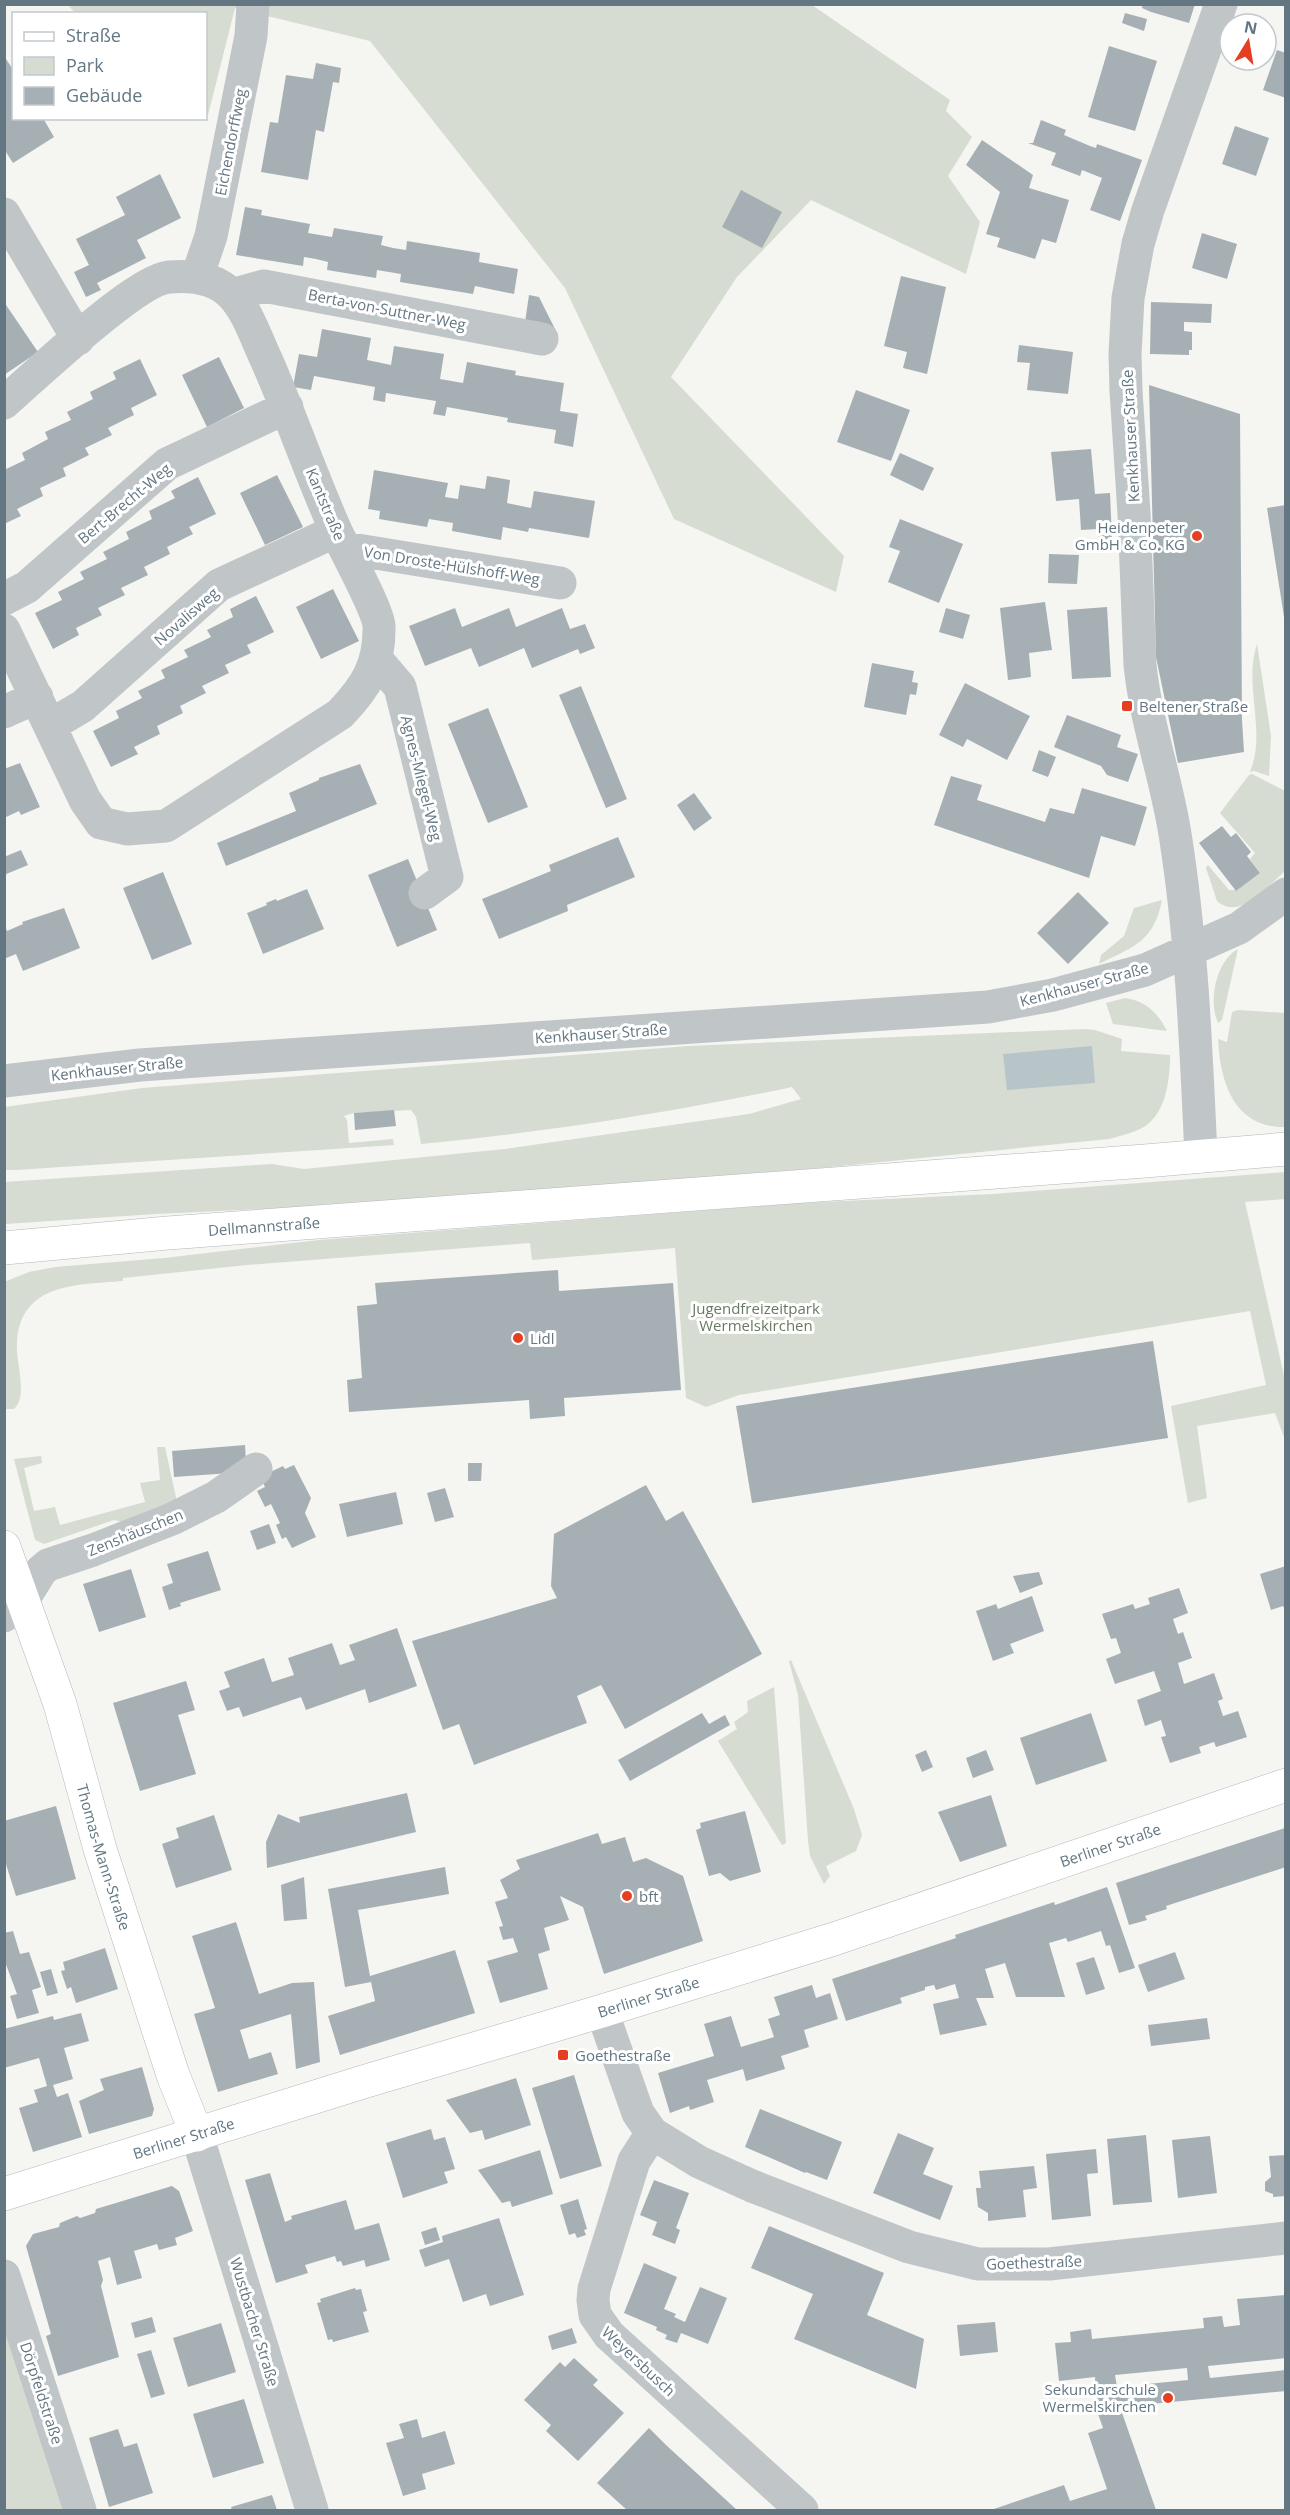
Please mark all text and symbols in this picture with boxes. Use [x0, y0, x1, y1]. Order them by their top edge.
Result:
legend [12, 12, 207, 120]
north arrow [1218, 12, 1278, 72]
text: N [1242, 15, 1259, 39]
text: Straße [66, 23, 121, 47]
text: Park [66, 53, 104, 77]
text: Gebäude [66, 83, 142, 107]
street label: Eichendorffweg [210, 87, 250, 197]
street label: Berta-von-Suttner-Weg [306, 284, 468, 334]
street label: Kenkhauser Straße [1117, 369, 1143, 503]
street label: Bert-Brecht-Weg [73, 458, 175, 548]
street label: Kantstraße [302, 465, 350, 543]
place label: Heidenpeter GmbH & Co. KG [1075, 517, 1185, 554]
marker: Heidenpeter GmbH & Co. KG [1190, 529, 1204, 543]
street label: Von Droste-Hülshoff-Weg [363, 541, 541, 589]
street label: Novalisweg [150, 583, 222, 649]
place label: Beltener Straße [1139, 696, 1248, 716]
marker: Beltener Straße [1120, 699, 1134, 713]
street label: Agnes-Miegel-Weg [397, 713, 447, 843]
street label: Kenkhauser Straße [1017, 957, 1151, 1011]
street label: Kenkhauser Straße [534, 1018, 668, 1048]
street label: Kenkhauser Straße [50, 1051, 184, 1085]
street label: Dellmannstraße [207, 1212, 321, 1240]
park label: Jugendfreizeitpark Wermelskirchen [690, 1298, 820, 1335]
place label: Lidl [530, 1328, 555, 1348]
marker: Lidl [511, 1331, 525, 1345]
street label: Zenshäuschen [84, 1504, 186, 1560]
street label: Thomas-Mann-Straße [73, 1782, 136, 1933]
street label: Berliner Straße [1057, 1818, 1163, 1871]
place label: bft [639, 1886, 659, 1906]
marker: bft [620, 1889, 634, 1903]
street label: Berliner Straße [595, 1971, 702, 2022]
place label: Goethestraße [575, 2045, 671, 2065]
marker: Goethestraße [556, 2048, 570, 2062]
street label: Berliner Straße [130, 2113, 237, 2163]
street label: Goethestraße [986, 2250, 1082, 2274]
street label: Wustbacher Straße [226, 2255, 284, 2389]
street label: Weyersbusch [598, 2322, 680, 2400]
street label: Dörpfeldstraße [16, 2339, 68, 2447]
place label: Sekundarschule Wermelskirchen [1043, 2379, 1156, 2416]
marker: Sekundarschule Wermelskirchen [1161, 2391, 1175, 2405]

